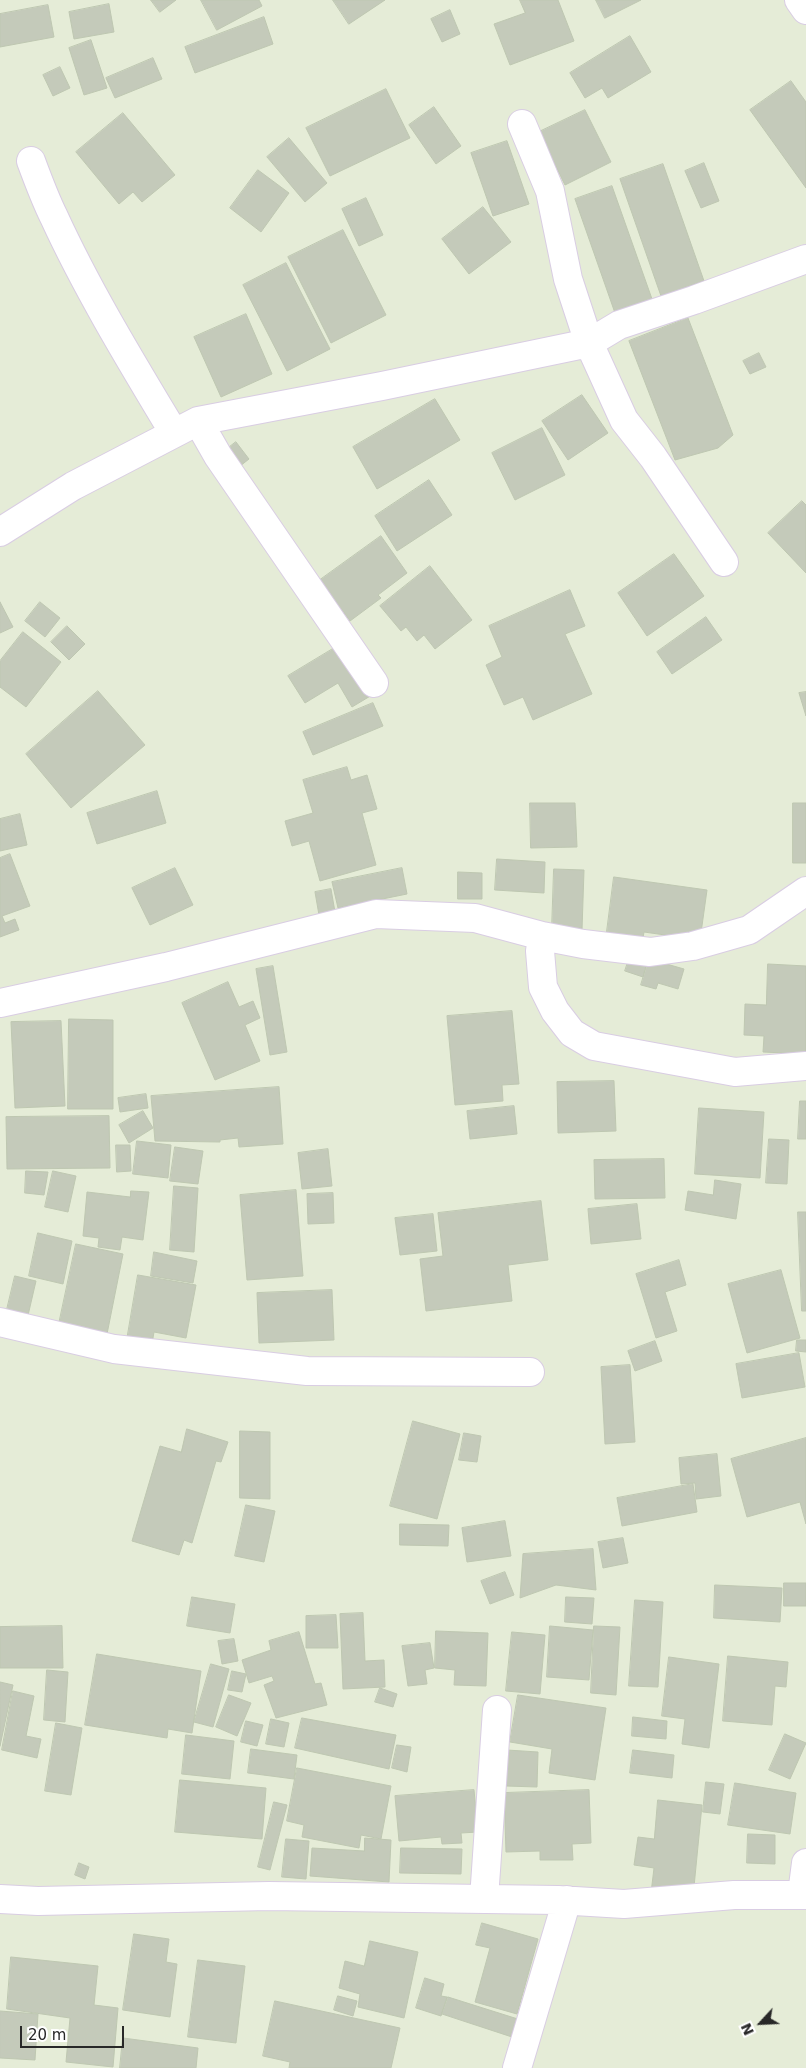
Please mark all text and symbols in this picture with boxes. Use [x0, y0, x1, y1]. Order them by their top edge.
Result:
north arrow [736, 1998, 786, 2048]
scale bar [22, 2016, 126, 2048]
text: N [738, 2021, 757, 2038]
text: 20 m [28, 2026, 66, 2044]

